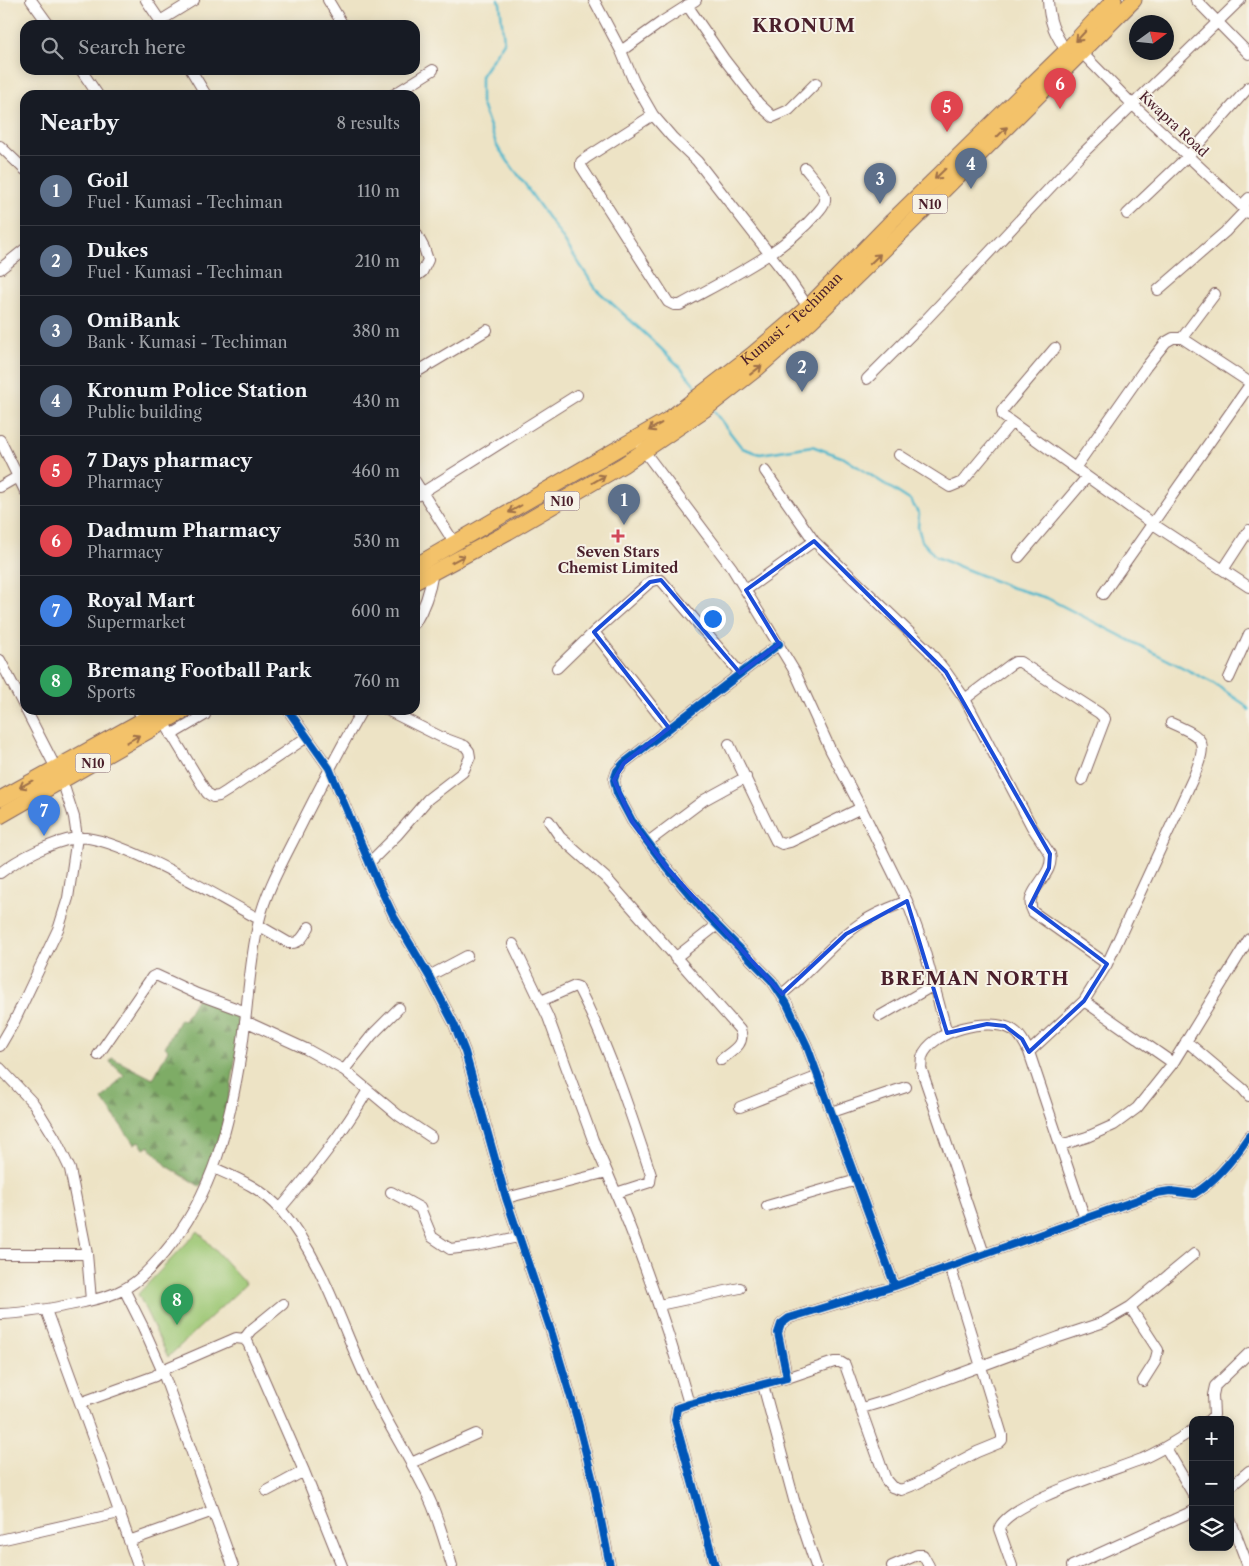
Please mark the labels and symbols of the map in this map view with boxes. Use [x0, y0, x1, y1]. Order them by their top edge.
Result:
district label: KRONUM [752, 14, 856, 37]
north arrow [1129, 15, 1174, 60]
one-way arrow [1075, 29, 1087, 42]
pin: 6 [1044, 68, 1076, 109]
street label: Kwapra Road [1136, 87, 1213, 161]
pin: 5 [931, 91, 963, 132]
one-way arrow [996, 126, 1008, 138]
pin: 4 [955, 148, 987, 189]
pin: 3 [864, 163, 896, 204]
one-way arrow [934, 168, 946, 180]
road number: N10 [912, 194, 948, 213]
one-way arrow [868, 253, 881, 265]
street label: Kumasi - Techiman [737, 268, 846, 369]
pin: 2 [786, 351, 818, 392]
one-way arrow [749, 364, 762, 375]
one-way arrow [649, 423, 663, 433]
one-way arrow [592, 473, 606, 483]
pin: 1 [608, 484, 640, 525]
road number: N10 [544, 492, 580, 511]
one-way arrow [507, 504, 522, 514]
marker: Seven Stars Chemist Limited [612, 530, 624, 542]
place label: Seven Stars Chemist Limited [558, 543, 679, 577]
one-way arrow [450, 553, 465, 563]
your location [700, 606, 726, 632]
one-way arrow [126, 734, 140, 744]
road number: N10 [76, 754, 110, 772]
one-way arrow [19, 780, 34, 790]
pin: 7 [28, 795, 60, 836]
district label: BREMAN NORTH [880, 967, 1070, 990]
pin: 8 [161, 1284, 193, 1325]

